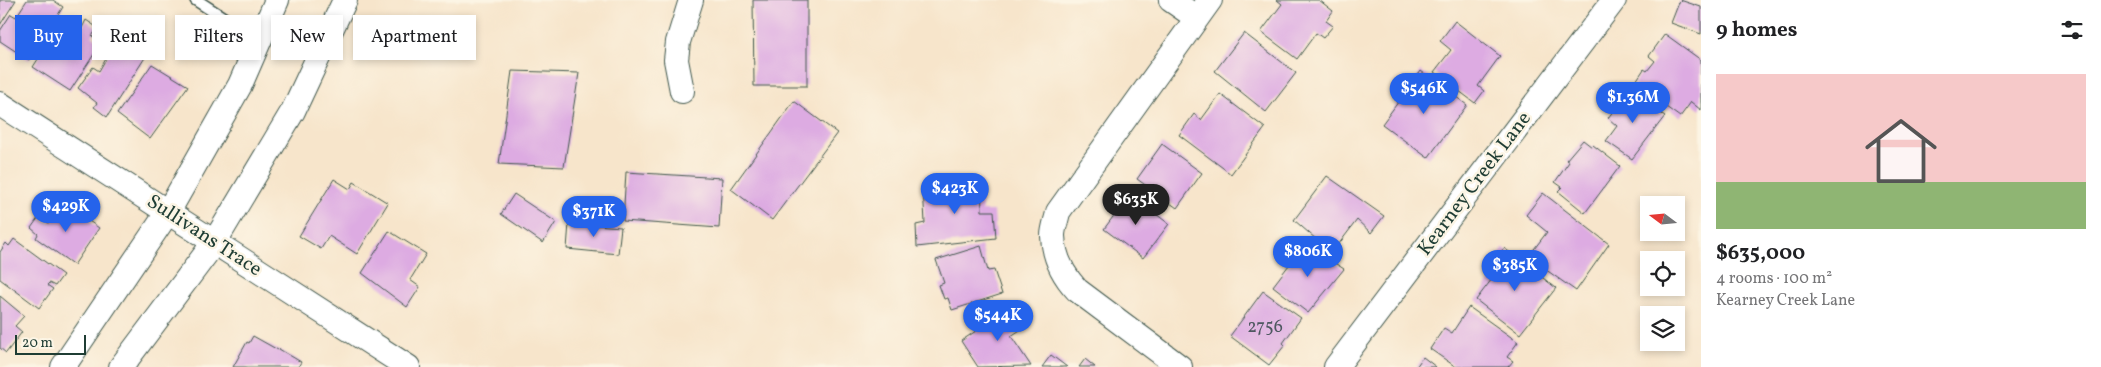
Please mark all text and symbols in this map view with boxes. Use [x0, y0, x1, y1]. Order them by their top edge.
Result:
chip: Buy [15, 15, 82, 60]
chip: Rent [92, 15, 165, 60]
chip: Filters [175, 15, 261, 60]
chip: New [271, 15, 343, 60]
chip: Apartment [353, 15, 476, 60]
text: 9 homes [1716, 16, 1797, 45]
icon: filters [2058, 16, 2086, 44]
pin: $546K [1389, 72, 1459, 115]
text: $546K [1401, 78, 1447, 100]
pin: $1.36M [1592, 82, 1674, 124]
text: $1.36M [1607, 87, 1659, 109]
street label: Kearney Creek Lane [1411, 106, 1539, 262]
icon: home [1856, 106, 1946, 196]
pin: $423K [920, 172, 990, 215]
text: $423K [932, 178, 978, 200]
pin: $635K [1101, 184, 1171, 226]
street label: Sullivans Trace [141, 188, 267, 284]
text: $635K [1113, 189, 1159, 211]
pin: $429K [31, 190, 101, 233]
text: $429K [42, 196, 90, 218]
pin: $371K [559, 196, 629, 238]
north arrow [1640, 196, 1685, 241]
map controls [1640, 196, 1685, 351]
text: $371K [573, 201, 615, 223]
pin: $806K [1273, 236, 1343, 278]
text: $635,000 [1716, 239, 1805, 268]
text: $806K [1284, 241, 1332, 263]
pin: $385K [1480, 250, 1550, 292]
button: locate [1640, 251, 1685, 296]
text: $385K [1493, 255, 1537, 277]
text: 4 rooms · 100 m² [1716, 268, 1832, 290]
text: Kearney Creek Lane [1716, 290, 1855, 312]
pin: $544K [963, 300, 1033, 342]
text: $544K [974, 305, 1022, 327]
button: layers [1640, 306, 1685, 351]
house number: 2756 [1247, 315, 1283, 340]
scale bar [15, 332, 86, 355]
text: 20 m [22, 334, 53, 353]

